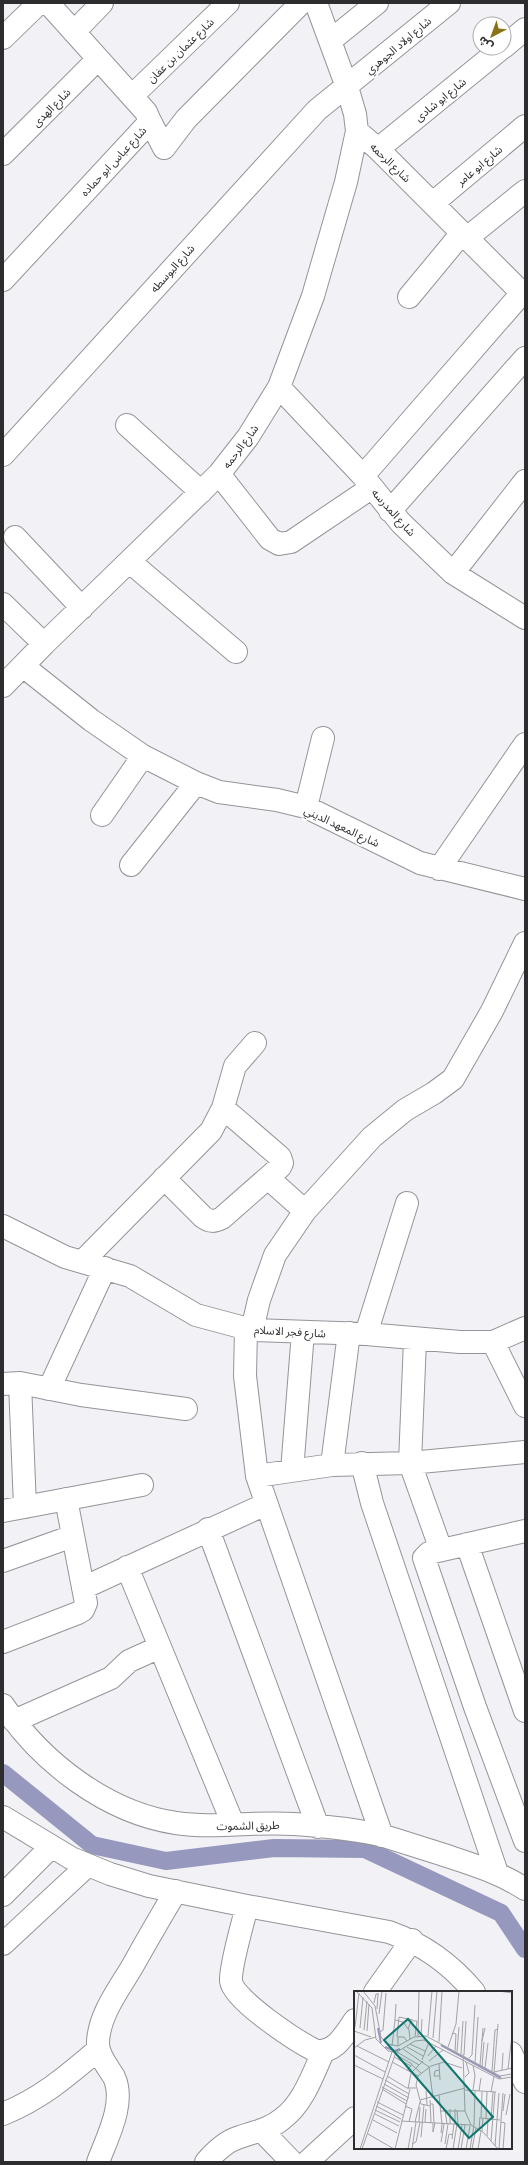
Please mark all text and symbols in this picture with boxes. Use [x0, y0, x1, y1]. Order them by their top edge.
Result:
street label: شارع اولاد الجوهري [362, 13, 436, 79]
street label: شارع عثمان بن عفان [143, 14, 218, 87]
north arrow [472, 16, 512, 56]
text: ش [475, 33, 496, 55]
street label: شارع ابو شادى [411, 73, 470, 125]
street label: شارع الهدى [28, 84, 75, 130]
street label: شارع عباس ابو حماده [77, 123, 150, 200]
street label: شارع الرحمه [367, 139, 415, 186]
street label: شارع ابو عامر [452, 141, 506, 190]
street label: شارع البوسطه [146, 240, 199, 296]
street label: شارع الرحمه [219, 421, 262, 472]
street label: شارع المدرسه [368, 485, 420, 540]
street label: شارع المعهد الديني [301, 802, 382, 852]
street label: شارع فجر الاسلام [254, 1322, 327, 1341]
street label: طريق الشموت [216, 1817, 280, 1833]
inset map [354, 1991, 512, 2149]

